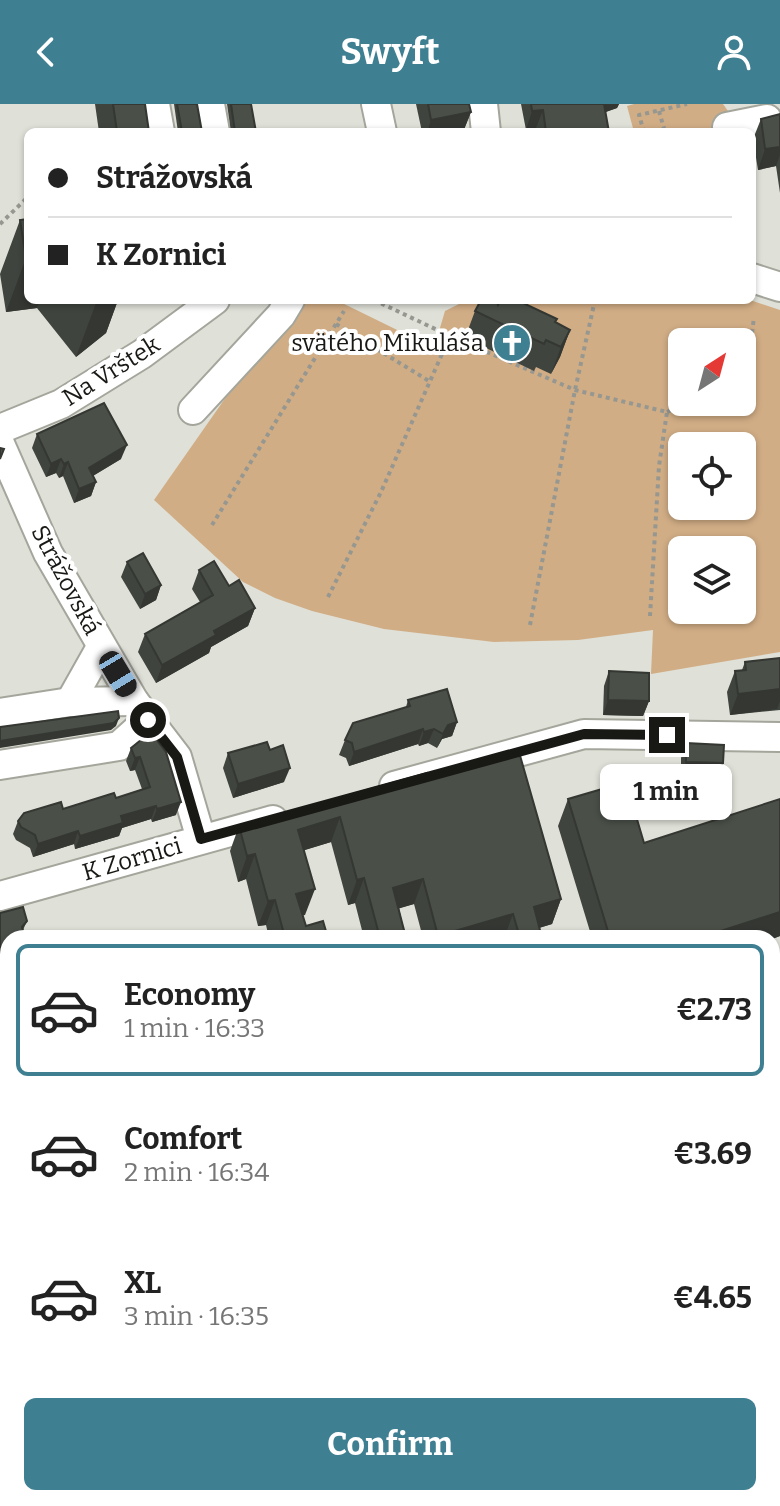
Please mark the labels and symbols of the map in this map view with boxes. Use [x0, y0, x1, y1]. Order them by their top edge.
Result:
church icon: svätého Mikuláša [491, 322, 533, 364]
north arrow [668, 328, 756, 416]
place label: svätého Mikuláša [291, 329, 484, 357]
street label: Na Vrštek [57, 330, 165, 412]
street label: Strážovská [25, 520, 107, 640]
car [95, 647, 141, 701]
route start [130, 702, 166, 738]
route end [649, 717, 685, 753]
callout: 1 min [601, 763, 733, 819]
street label: K Zornici [79, 831, 185, 887]

